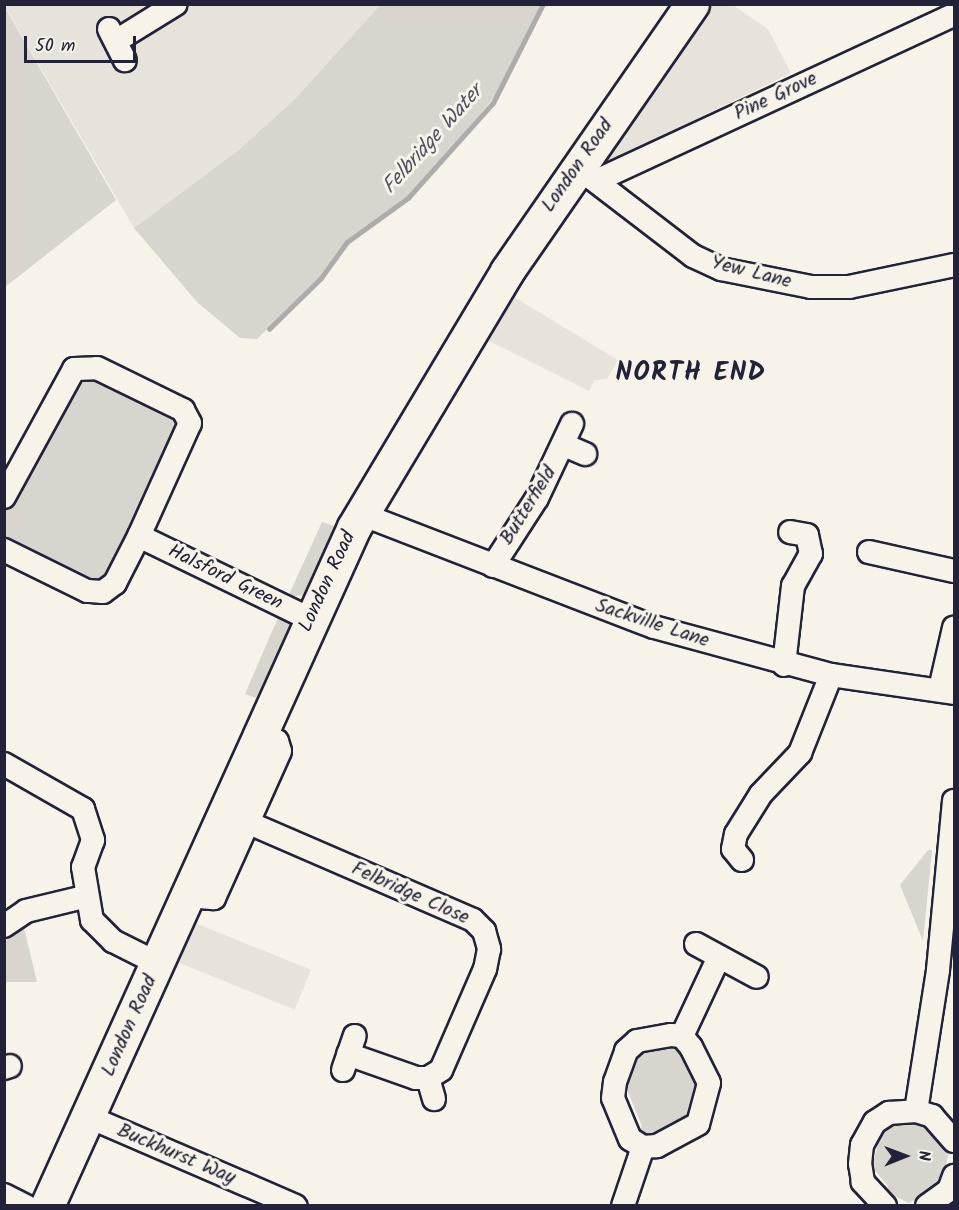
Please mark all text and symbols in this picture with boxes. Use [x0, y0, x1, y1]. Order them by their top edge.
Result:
scale bar [27, 24, 140, 62]
text: 50 m [35, 32, 75, 61]
street label: Pine Grove [731, 67, 821, 127]
water label: Felbridge Water [378, 80, 488, 200]
street label: London Road [537, 115, 619, 217]
street label: Yew Lane [708, 251, 794, 295]
district label: NORTH END [616, 358, 766, 390]
street label: Butterfield [496, 462, 562, 550]
street label: London Road [294, 528, 362, 636]
street label: Halsford Green [164, 540, 286, 616]
street label: Sackville Lane [592, 594, 712, 654]
street label: Felbridge Close [347, 857, 473, 931]
street label: London Road [97, 972, 163, 1080]
street label: Buckhurst Way [113, 1119, 239, 1191]
north arrow [875, 1126, 935, 1186]
text: N [911, 1150, 936, 1161]

